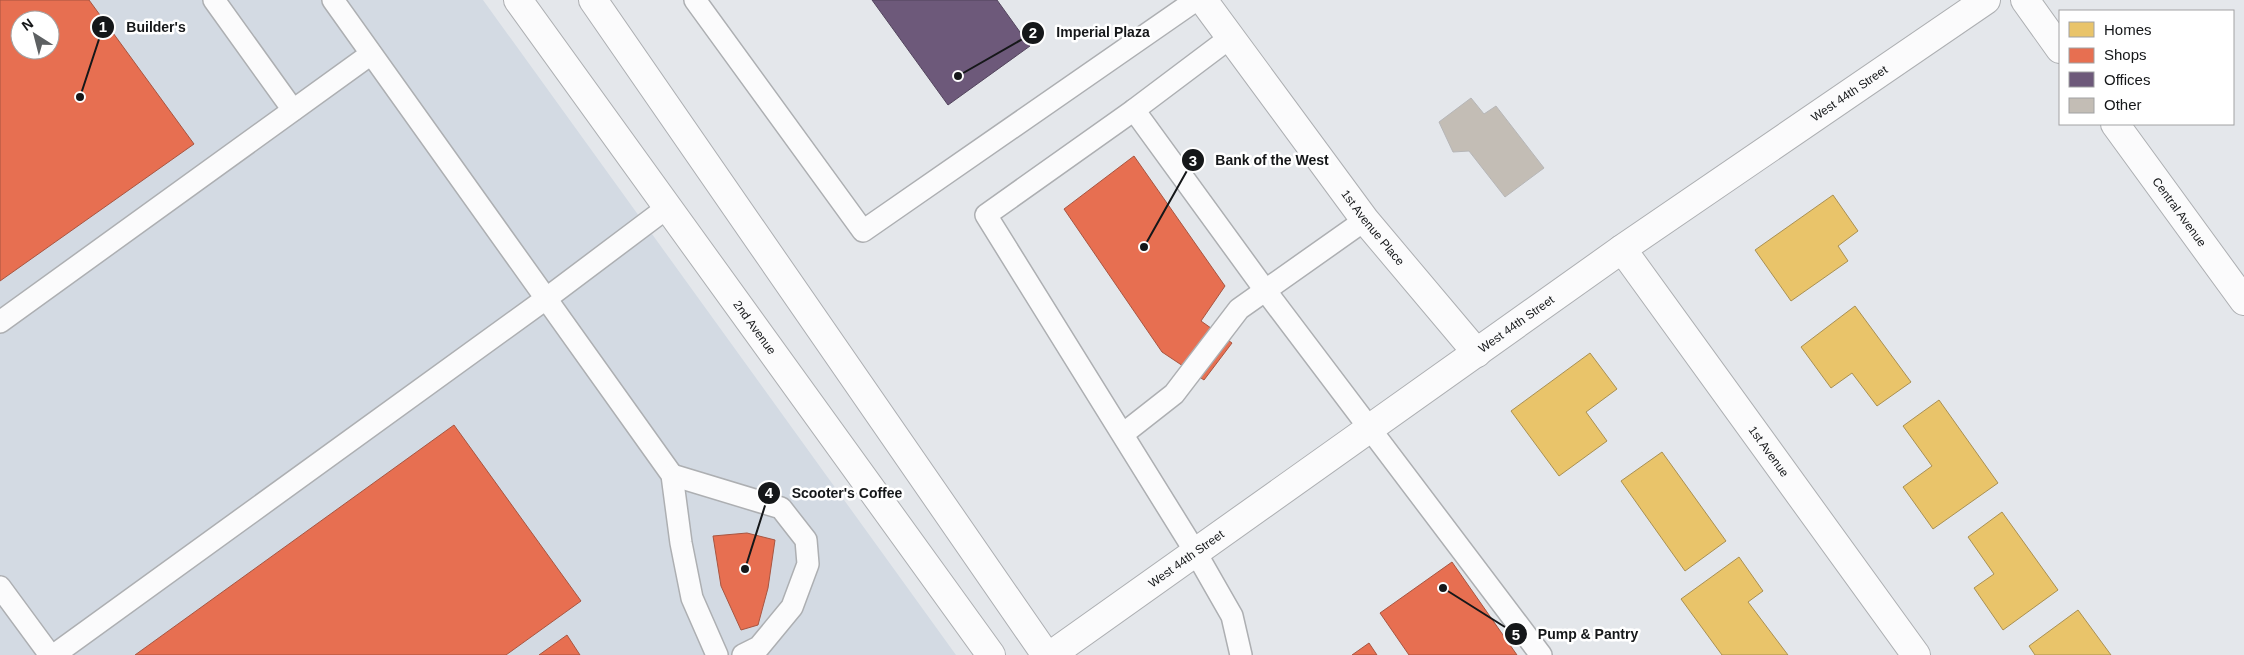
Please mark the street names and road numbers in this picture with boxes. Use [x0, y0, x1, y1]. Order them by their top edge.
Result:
street label: West 44th Street [1808, 62, 1891, 125]
street label: Central Avenue [2149, 175, 2209, 250]
street label: 1st Avenue Place [1338, 187, 1407, 268]
street label: West 44th Street [1476, 292, 1557, 356]
street label: 2nd Avenue [730, 298, 779, 358]
street label: 1st Avenue [1746, 423, 1792, 480]
street label: West 44th Street [1146, 527, 1227, 590]

